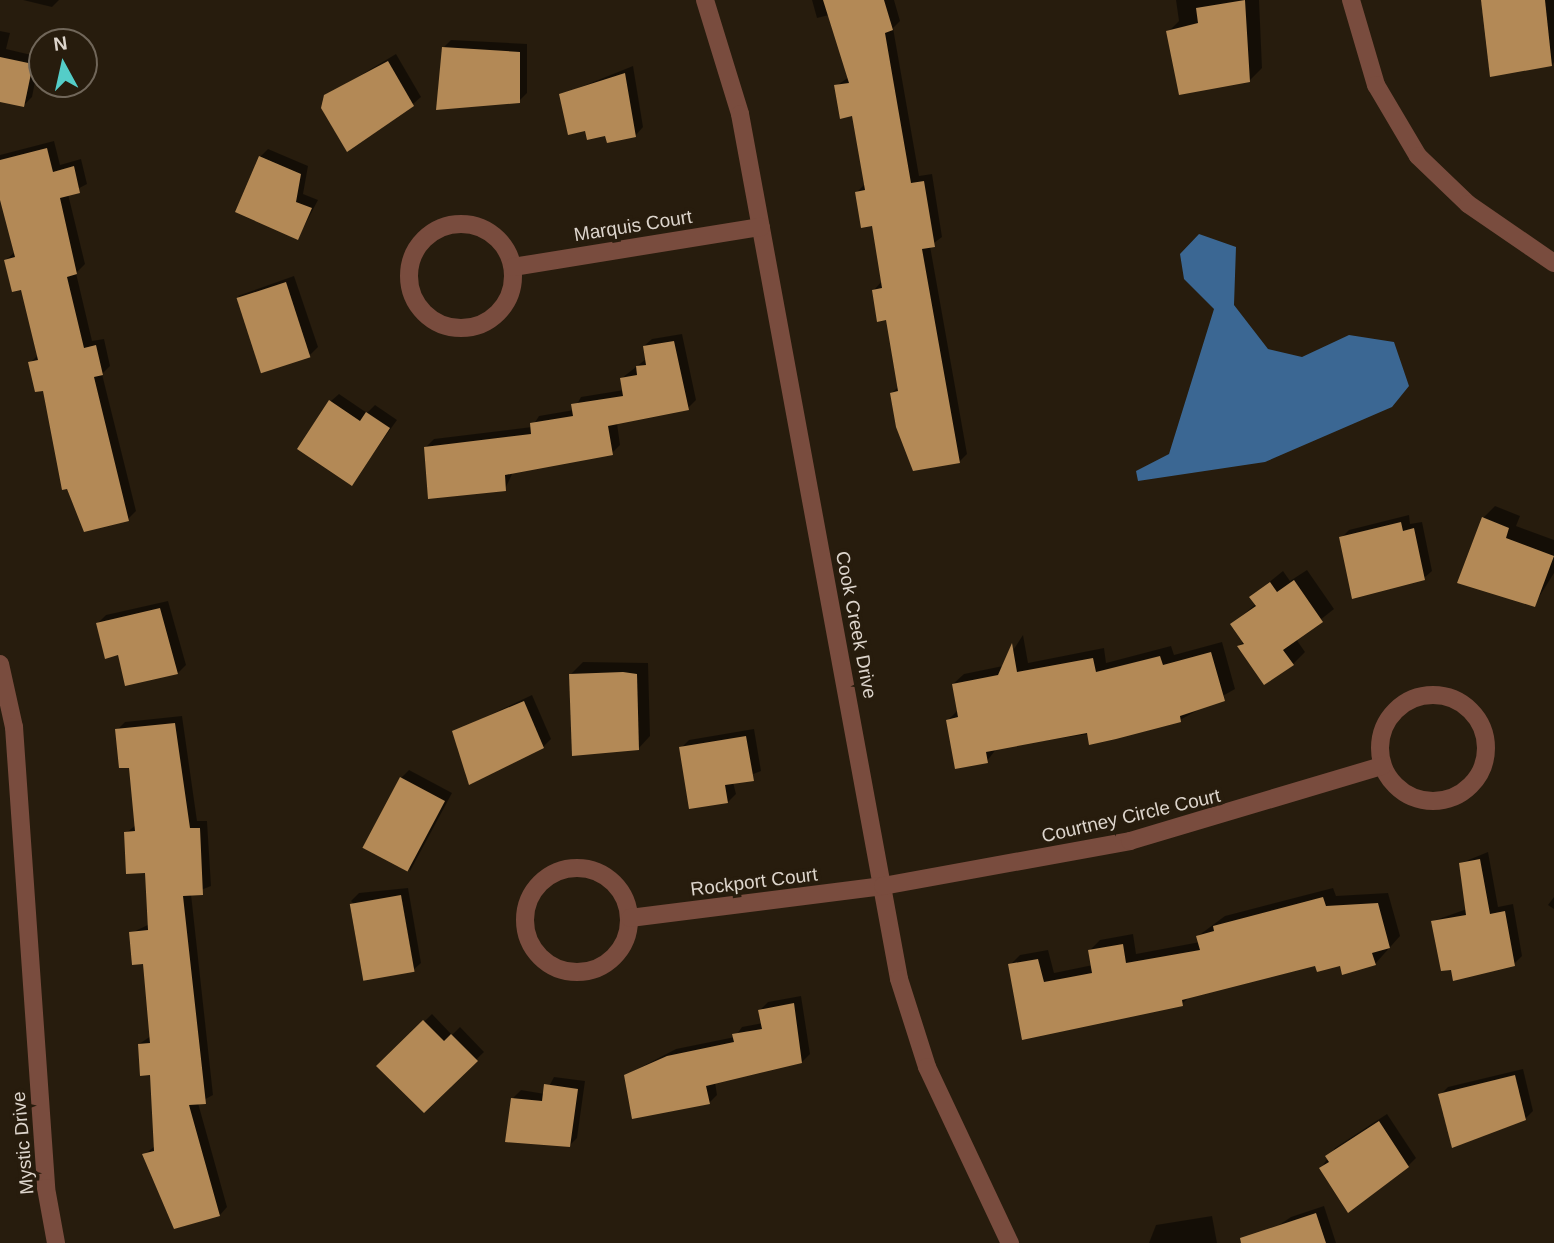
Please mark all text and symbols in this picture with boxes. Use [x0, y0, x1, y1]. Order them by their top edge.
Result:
north arrow [28, 28, 98, 98]
text: N [52, 32, 69, 55]
street label: Marquis Court [572, 205, 694, 247]
street label: Cook Creek Drive [831, 549, 881, 701]
street label: Courtney Circle Court [1039, 784, 1223, 848]
street label: Rockport Court [689, 863, 819, 901]
street label: Mystic Drive [7, 1090, 39, 1196]

